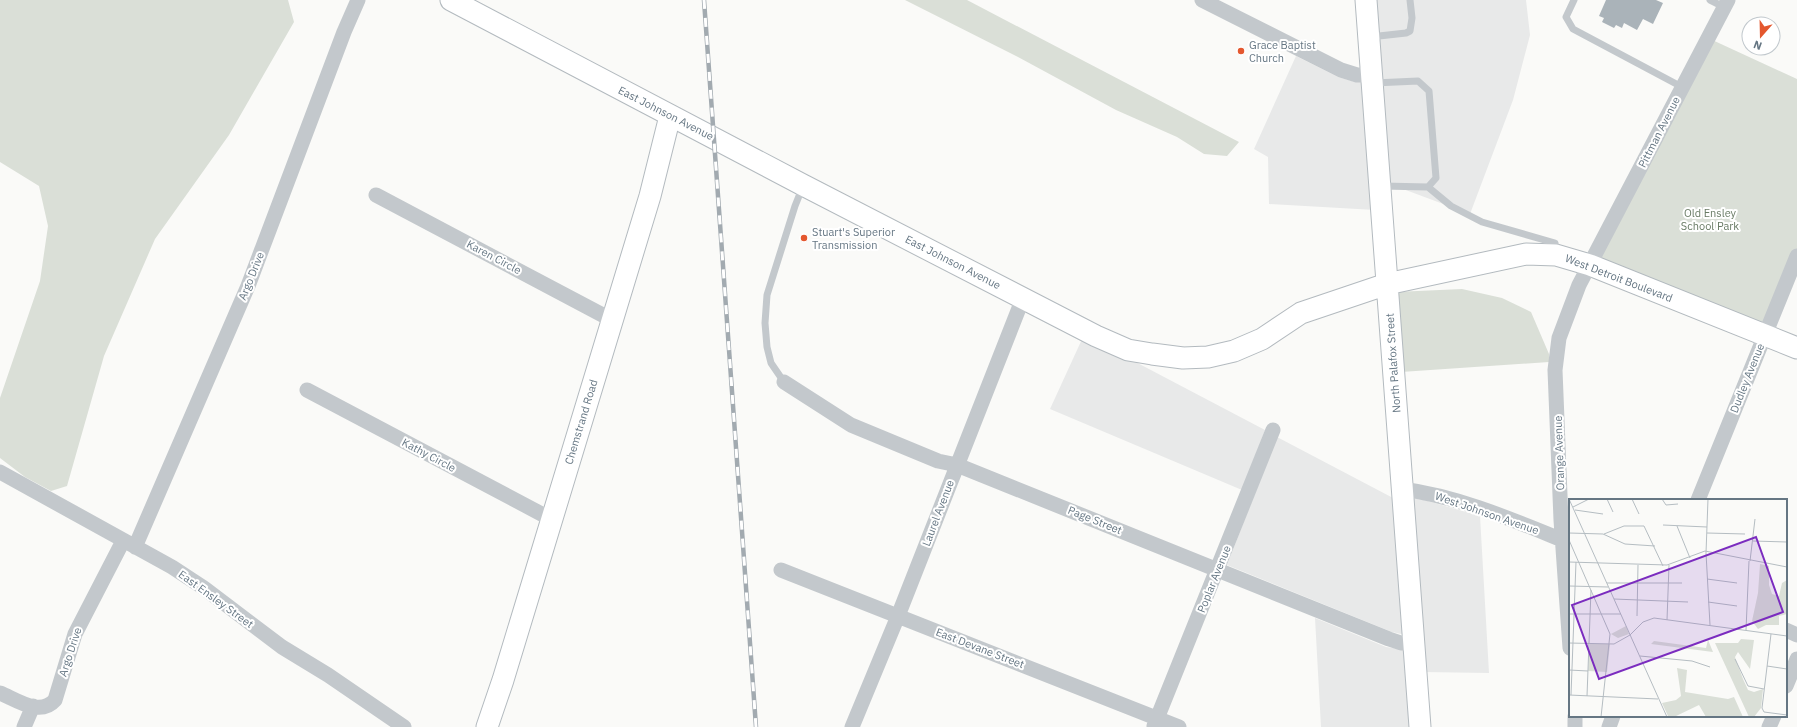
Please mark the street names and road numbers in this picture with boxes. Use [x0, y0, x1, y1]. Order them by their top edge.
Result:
street label: East Johnson Avenue [616, 83, 716, 143]
street label: Pittman Avenue [1635, 94, 1683, 170]
street label: East Johnson Avenue [903, 232, 1003, 292]
street label: Karen Circle [464, 237, 524, 277]
street label: Argo Drive [235, 250, 267, 302]
street label: West Detroit Boulevard [1563, 251, 1675, 305]
street label: North Palafox Street [1383, 313, 1403, 413]
street label: Dudley Avenue [1727, 341, 1767, 415]
street label: Chemstrand Road [561, 378, 601, 466]
street label: Orange Avenue [1551, 415, 1567, 491]
street label: Kathy Circle [400, 435, 458, 475]
street label: Laurel Avenue [919, 478, 957, 548]
street label: West Johnson Avenue [1433, 489, 1541, 537]
street label: Page Street [1066, 503, 1124, 537]
street label: Poplar Avenue [1194, 543, 1234, 615]
street label: East Ensley Street [176, 567, 256, 631]
street label: East Devane Street [934, 625, 1026, 671]
street label: Argo Drive [55, 626, 85, 678]

